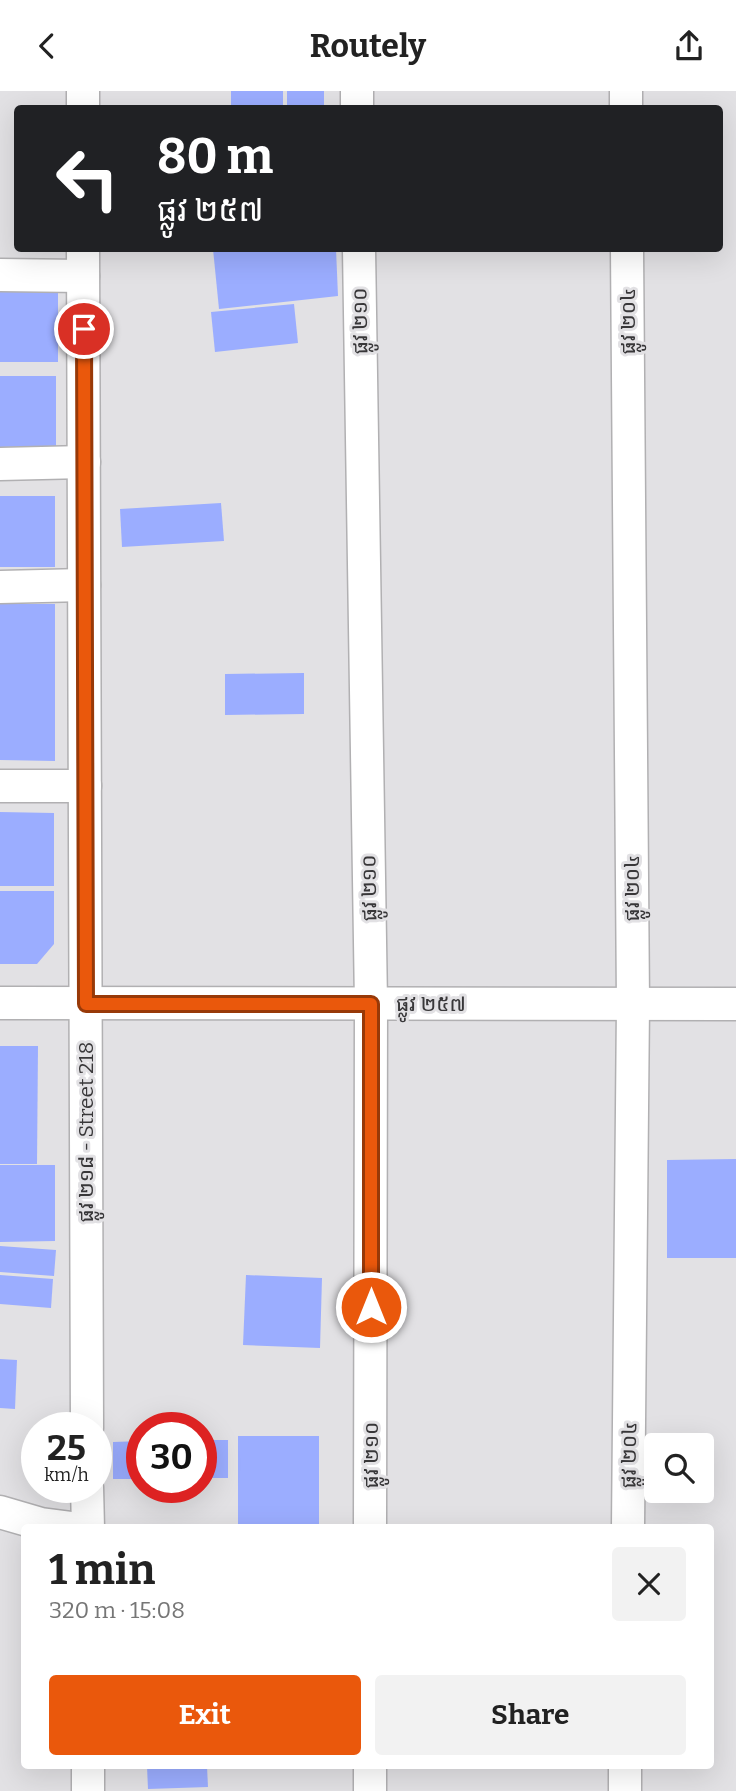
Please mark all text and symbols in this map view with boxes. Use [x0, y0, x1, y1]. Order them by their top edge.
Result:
icon: back [28, 27, 66, 65]
text: Routely [310, 27, 426, 65]
icon: share [670, 27, 708, 65]
text: 80 m [157, 127, 273, 186]
icon: left [42, 133, 133, 224]
text: ផ្លូវ ២៥៧ [157, 191, 264, 229]
street label: ផ្លូវ ២១០ [346, 287, 380, 355]
street label: ផ្លូវ ២០៤ [615, 288, 647, 354]
pin [54, 299, 114, 359]
icon: arrive [65, 310, 103, 348]
street label: ផ្លូវ ២១០ [355, 854, 389, 922]
street label: ផ្លូវ ២០៤ [619, 855, 651, 921]
street label: ផ្លូវ ២៥៧ [396, 991, 466, 1023]
street label: ផ្លូវ ២១៨ - Street 218 [73, 1042, 105, 1222]
position arrow [334, 1270, 408, 1344]
speed limit sign: 30 [126, 1412, 217, 1503]
street label: ផ្លូវ ២០៤ [615, 1421, 649, 1489]
street label: ផ្លូវ ២១០ [358, 1422, 390, 1488]
text: 25 [47, 1427, 86, 1469]
map controls [644, 1433, 714, 1503]
button: search [644, 1433, 714, 1503]
text: km/h [44, 1464, 89, 1486]
text: 1 min [49, 1545, 155, 1595]
button: close [612, 1547, 686, 1621]
text: 320 m · 15:08 [49, 1596, 185, 1624]
button: Exit [49, 1675, 361, 1755]
button: Share [375, 1675, 686, 1755]

